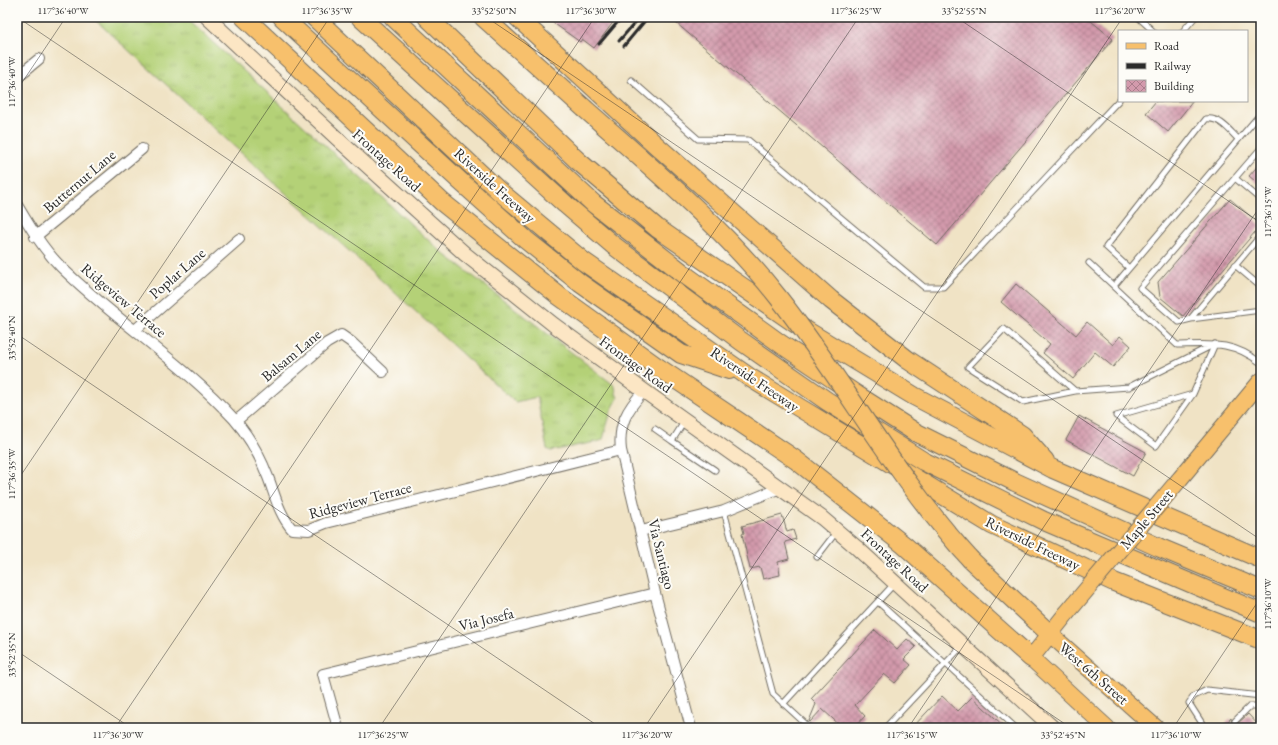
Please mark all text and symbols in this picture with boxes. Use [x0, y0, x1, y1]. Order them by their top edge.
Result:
text: 117°36'40"W [38, 4, 89, 17]
text: 117°36'35"W [302, 4, 353, 17]
text: 33°52'50"N [472, 4, 517, 17]
text: 117°36'30"W [566, 4, 617, 17]
text: 117°36'25"W [831, 4, 882, 17]
text: 33°52'55"N [942, 4, 987, 17]
text: 117°36'20"W [1095, 4, 1146, 17]
legend [1118, 30, 1248, 102]
text: Road [1154, 38, 1180, 54]
text: 117°36'40"W [5, 56, 18, 107]
text: Railway [1154, 58, 1192, 74]
text: Building [1154, 78, 1195, 94]
street label: Frontage Road [349, 124, 425, 196]
street label: Riverside Freeway [450, 143, 540, 227]
street label: Butternut Lane [39, 145, 119, 217]
text: 117°36'15"W [1261, 186, 1274, 237]
street label: Poplar Lane [145, 243, 209, 303]
street label: Ridgeview Terrace [77, 259, 171, 341]
text: 33°52'40"N [5, 315, 18, 360]
street label: Balsam Lane [257, 324, 325, 386]
street label: Frontage Road [596, 331, 676, 397]
street label: Riverside Freeway [707, 342, 803, 416]
text: 117°36'35"W [5, 448, 18, 499]
street label: Ridgeview Terrace [306, 477, 414, 523]
street label: Maple Street [1116, 485, 1177, 553]
street label: Riverside Freeway [983, 512, 1084, 574]
street label: Via Santiago [644, 517, 680, 591]
street label: Frontage Road [857, 524, 933, 596]
text: 117°36'10"W [1261, 578, 1274, 629]
street label: Via Josefa [457, 603, 515, 635]
text: 33°52'35"N [5, 632, 18, 677]
street label: West 6th Street [1055, 638, 1133, 709]
text: 117°36'30"W [93, 728, 144, 741]
text: 117°36'25"W [358, 728, 409, 741]
text: 117°36'20"W [622, 728, 673, 741]
text: 117°36'15"W [887, 728, 938, 741]
text: 33°52'45"N [1041, 728, 1086, 741]
text: 117°36'10"W [1151, 728, 1202, 741]

